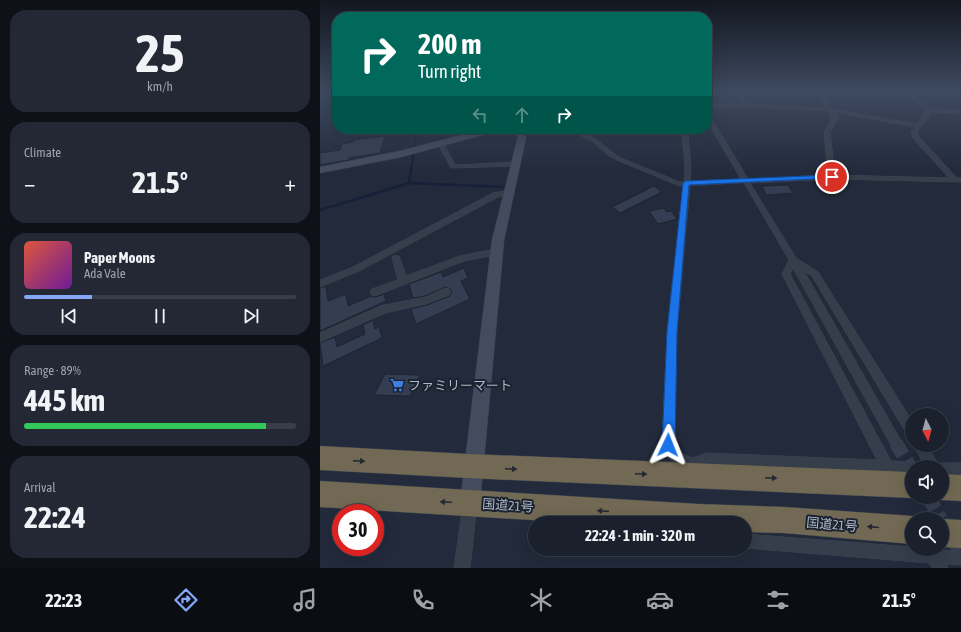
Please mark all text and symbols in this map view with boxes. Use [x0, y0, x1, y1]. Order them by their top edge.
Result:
text: 25 [136, 23, 184, 83]
icon: right [352, 28, 404, 80]
text: 200 m [418, 28, 481, 60]
text: Turn right [418, 61, 481, 82]
text: km/h [147, 79, 173, 94]
icon: left [469, 104, 491, 126]
icon: ahead [511, 104, 533, 126]
icon: right [553, 104, 575, 126]
text: Climate [24, 145, 61, 160]
pin [815, 160, 849, 194]
text: 21.5° [132, 165, 188, 199]
icon: arrive [821, 166, 843, 188]
text: − [24, 170, 35, 196]
text: + [285, 170, 296, 196]
text: Paper Moons [84, 249, 155, 266]
text: Ada Vale [84, 266, 126, 281]
icon: previous [58, 305, 80, 327]
icon: pause [149, 305, 171, 327]
icon: next [240, 305, 262, 327]
text: Range · 89% [24, 363, 81, 378]
supermarket icon: ファミリーマート [389, 377, 405, 393]
place label: ファミリーマート [408, 378, 512, 393]
text: 445 km [24, 383, 105, 417]
north arrow [905, 408, 949, 452]
map controls [905, 408, 949, 556]
position arrow [647, 424, 689, 466]
one-way arrow [353, 457, 365, 464]
button: sound [905, 460, 949, 504]
one-way arrow [505, 465, 517, 472]
one-way arrow [635, 471, 648, 477]
one-way arrow [765, 475, 777, 482]
text: Arrival [24, 480, 56, 495]
street label: 国道21号 [482, 496, 534, 515]
one-way arrow [440, 498, 452, 505]
text: 22:24 [24, 500, 86, 534]
speed limit sign: 30 [332, 504, 384, 556]
one-way arrow [597, 508, 609, 515]
button: search [905, 512, 949, 556]
street label: 国道21号 [806, 515, 858, 534]
one-way arrow [867, 524, 879, 531]
text: 22:24 · 1 min · 320 m [585, 527, 695, 544]
icon: directions [172, 586, 200, 614]
icon: music [291, 586, 319, 614]
icon: phone [409, 586, 437, 614]
icon: climate [527, 586, 555, 614]
icon: car [646, 586, 674, 614]
icon: filters [764, 586, 792, 614]
text: 22:23 [45, 590, 82, 611]
text: 21.5° [882, 590, 916, 611]

